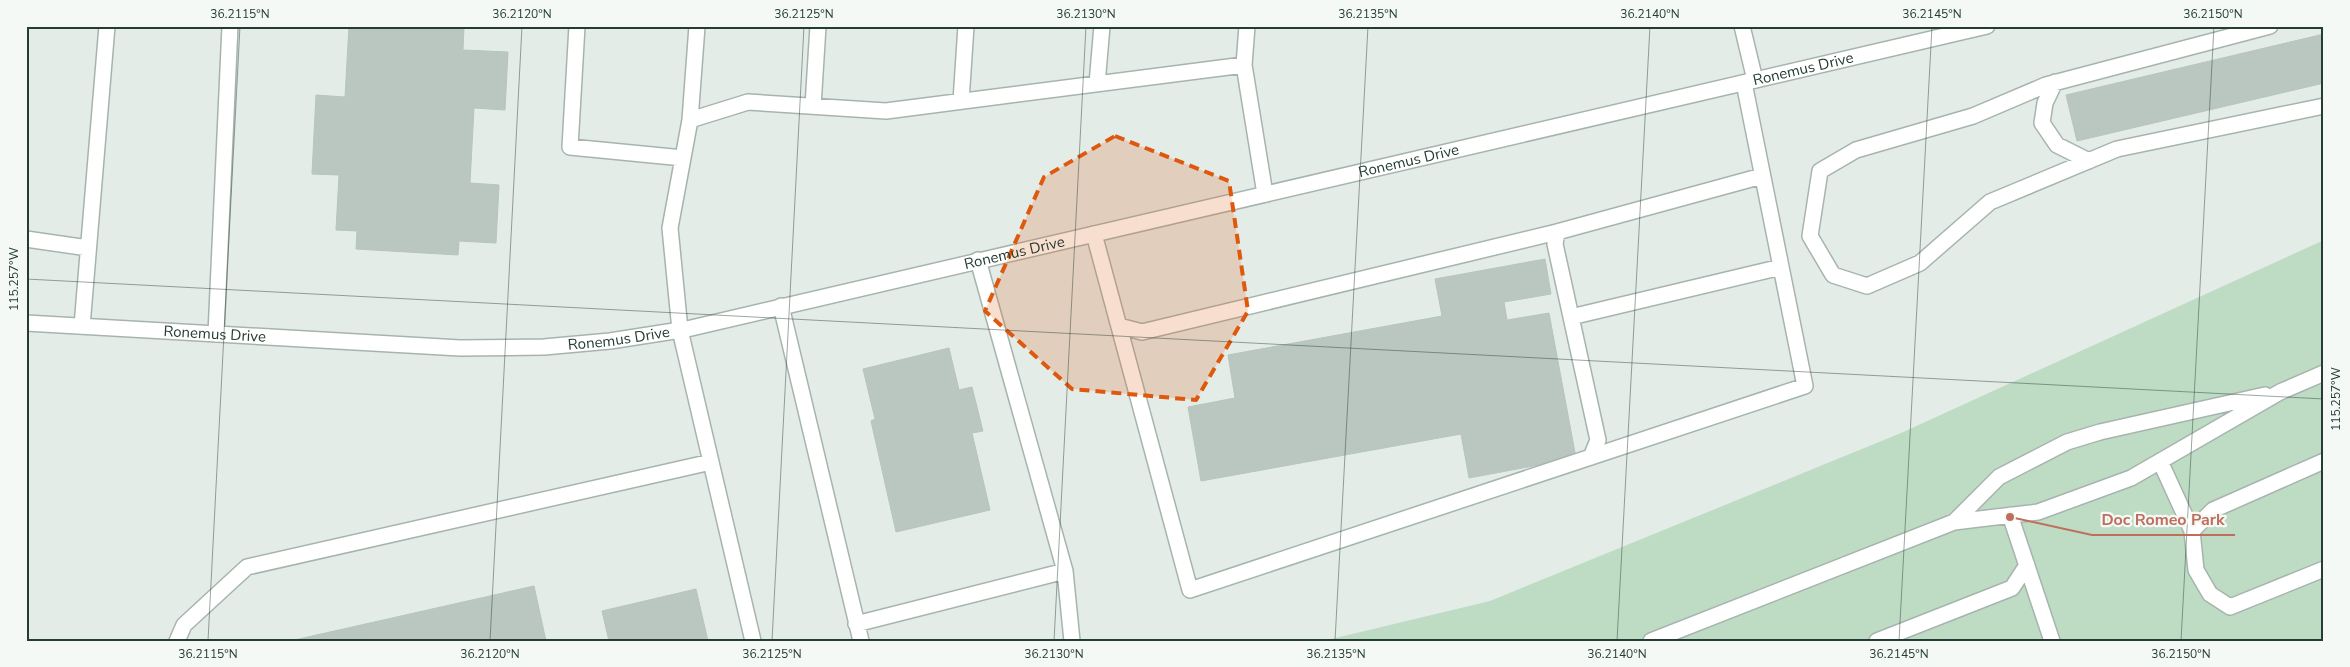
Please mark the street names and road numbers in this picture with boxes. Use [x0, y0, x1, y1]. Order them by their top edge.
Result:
street label: Ronemus Drive [1751, 47, 1855, 90]
street label: Ronemus Drive [1356, 139, 1461, 182]
street label: Ronemus Drive [962, 231, 1067, 274]
street label: Ronemus Drive [163, 321, 267, 347]
street label: Ronemus Drive [567, 322, 671, 355]

